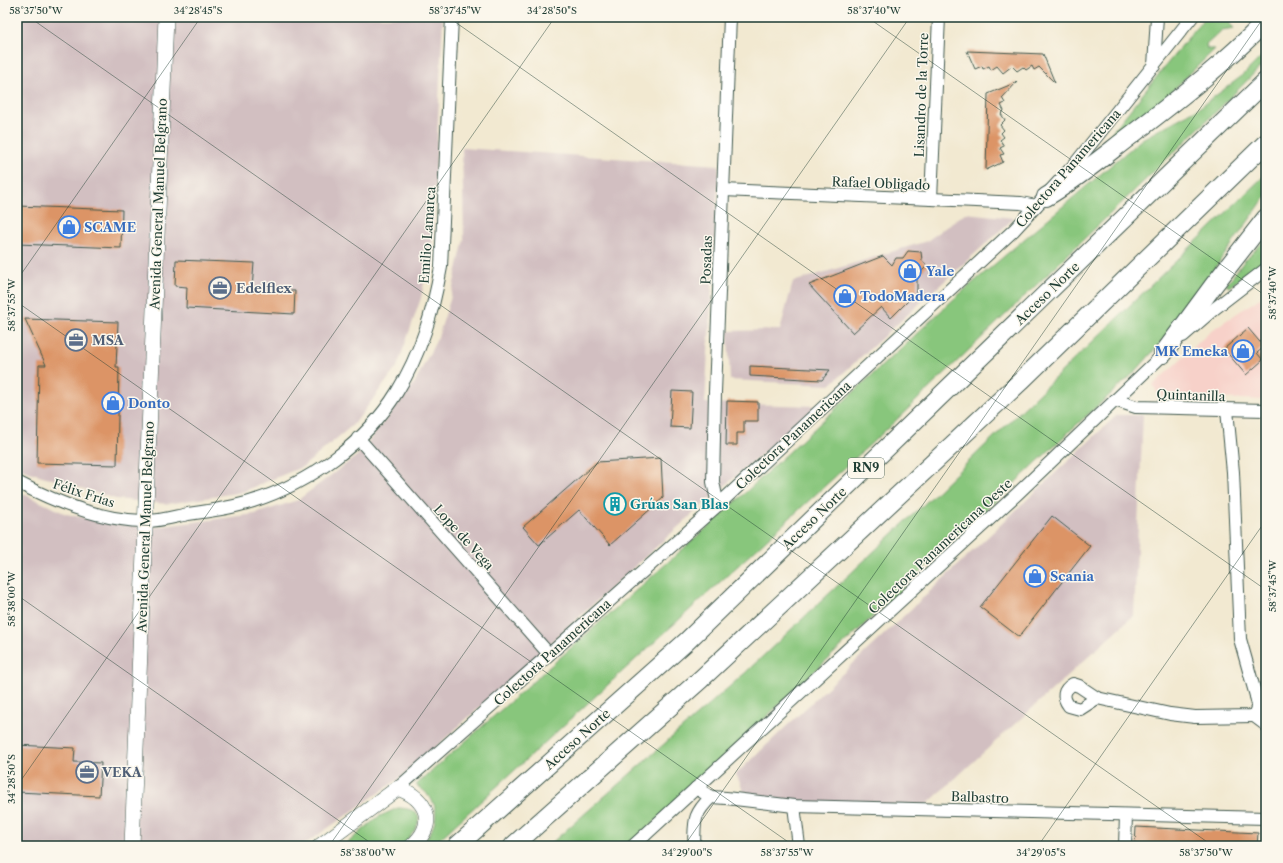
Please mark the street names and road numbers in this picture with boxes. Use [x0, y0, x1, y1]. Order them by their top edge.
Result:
street label: Lisandro de la Torre [911, 32, 931, 158]
street label: Avenida General Manuel Belgrano [146, 98, 170, 311]
street label: Colectora Panamericana [1012, 105, 1124, 231]
street label: Rafael Obligado [832, 173, 931, 193]
street label: Emilio Lamarca [416, 186, 438, 284]
street label: Posadas [697, 235, 715, 285]
street label: Acceso Norte [1011, 258, 1082, 328]
street label: Colectora Panamericana [732, 377, 854, 493]
street label: Quintanilla [1156, 386, 1226, 404]
street label: Avenida General Manuel Belgrano [133, 421, 157, 634]
road number: RN9 [848, 458, 884, 478]
street label: Félix Frías [51, 475, 117, 511]
street label: Colectora Panamericana Oeste [865, 475, 1015, 617]
street label: Acceso Norte [778, 483, 849, 553]
street label: Lope de Vega [430, 501, 498, 573]
street label: Colectora Panamericana [490, 595, 614, 709]
street label: Acceso Norte [540, 705, 613, 773]
street label: Balbastro [951, 788, 1009, 806]

